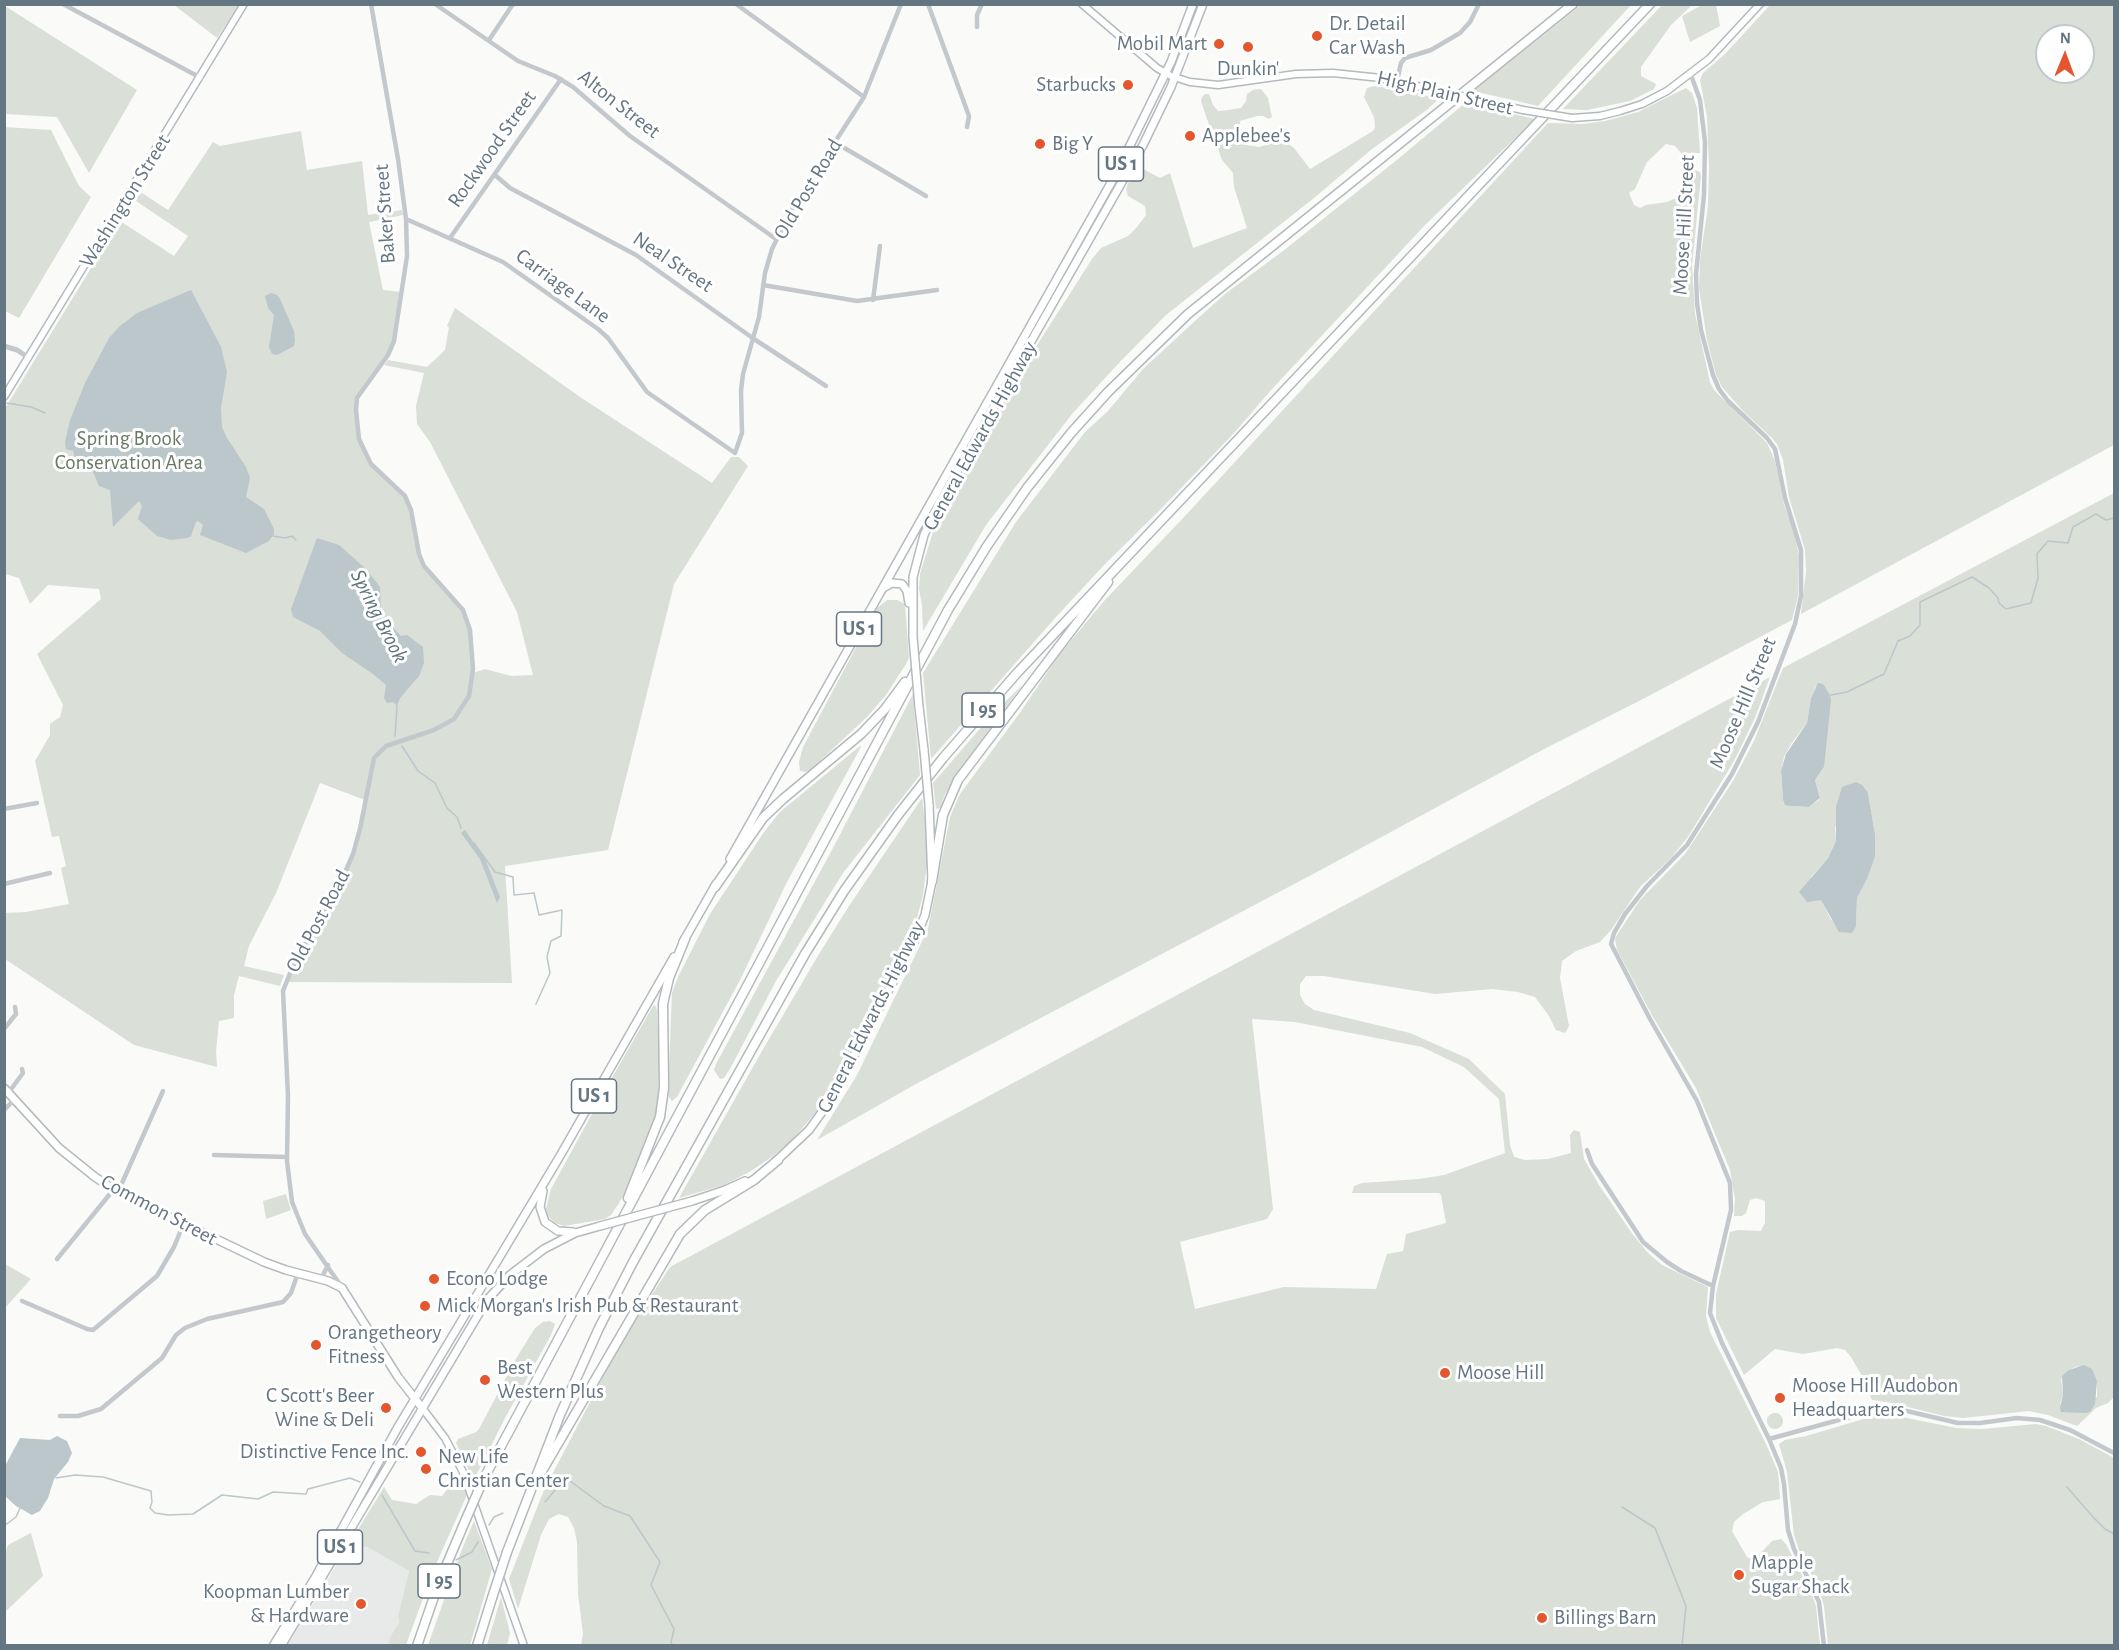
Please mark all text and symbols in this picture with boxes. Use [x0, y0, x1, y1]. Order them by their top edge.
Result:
place label: Dr. Detail Car Wash [1329, 11, 1406, 61]
north arrow [2035, 24, 2095, 84]
marker: Dr. Detail Car Wash [1310, 29, 1324, 43]
text: N [2060, 30, 2071, 46]
place label: Mobil Mart [1117, 31, 1207, 57]
marker: Mobil Mart [1212, 37, 1226, 51]
marker: Dunkin' [1241, 40, 1255, 54]
place label: Dunkin' [1217, 56, 1279, 82]
street label: Alton Street [573, 64, 665, 144]
street label: High Plain Street [1375, 65, 1515, 121]
place label: Starbucks [1036, 72, 1116, 98]
marker: Starbucks [1121, 78, 1135, 92]
street label: Rockwood Street [442, 86, 542, 212]
place label: Applebee's [1202, 123, 1291, 149]
marker: Applebee's [1183, 129, 1197, 143]
street label: Washington Street [74, 130, 176, 272]
place label: Big Y [1052, 131, 1093, 157]
street label: Old Post Road [768, 134, 848, 244]
marker: Big Y [1033, 137, 1047, 151]
road number: US 1 [1098, 147, 1144, 181]
street label: Moose Hill Street [1668, 154, 1700, 296]
street label: Baker Street [369, 163, 401, 265]
street label: Neal Street [628, 226, 718, 298]
street label: Carriage Lane [511, 243, 615, 329]
street label: General Edwards Highway [918, 337, 1042, 535]
park label: Spring Brook Conservation Area [55, 426, 203, 476]
water label: Spring Brook [344, 565, 414, 667]
road number: US 1 [836, 612, 882, 646]
street label: Moose Hill Street [1704, 633, 1782, 773]
road number: I 95 [962, 693, 1004, 727]
street label: Old Post Road [280, 865, 356, 977]
street label: General Edwards Highway [812, 917, 930, 1117]
road number: US 1 [572, 1079, 616, 1113]
street label: Common Street [97, 1169, 221, 1251]
place label: Econo Lodge [446, 1266, 548, 1292]
marker: Econo Lodge [427, 1272, 441, 1286]
place label: Mick Morgan's Irish Pub & Restaurant [437, 1293, 738, 1319]
marker: Mick Morgan's Irish Pub & Restaurant [418, 1299, 432, 1313]
place label: Orangetheory Fitness [328, 1320, 442, 1370]
marker: Orangetheory Fitness [309, 1338, 323, 1352]
place label: Best Western Plus [497, 1355, 604, 1405]
place label: Moose Hill [1457, 1360, 1545, 1386]
marker: Moose Hill [1438, 1366, 1452, 1380]
marker: Best Western Plus [478, 1373, 492, 1387]
place label: Moose Hill Audobon Headquarters [1792, 1373, 1958, 1423]
place label: C Scott's Beer Wine & Deli [266, 1383, 374, 1433]
marker: Moose Hill Audobon Headquarters [1773, 1391, 1787, 1405]
marker: C Scott's Beer Wine & Deli [379, 1401, 393, 1415]
place label: Distinctive Fence Inc. [240, 1439, 409, 1465]
place label: New Life Christian Center [438, 1444, 569, 1494]
marker: Distinctive Fence Inc. [414, 1445, 428, 1459]
marker: New Life Christian Center [419, 1462, 433, 1476]
road number: US 1 [318, 1530, 362, 1564]
place label: Mapple Sugar Shack [1751, 1550, 1849, 1600]
road number: I 95 [418, 1564, 460, 1598]
marker: Mapple Sugar Shack [1732, 1568, 1746, 1582]
place label: Koopman Lumber & Hardware [203, 1579, 349, 1629]
marker: Koopman Lumber & Hardware [354, 1597, 368, 1611]
place label: Billings Barn [1554, 1605, 1657, 1631]
marker: Billings Barn [1535, 1611, 1549, 1625]

